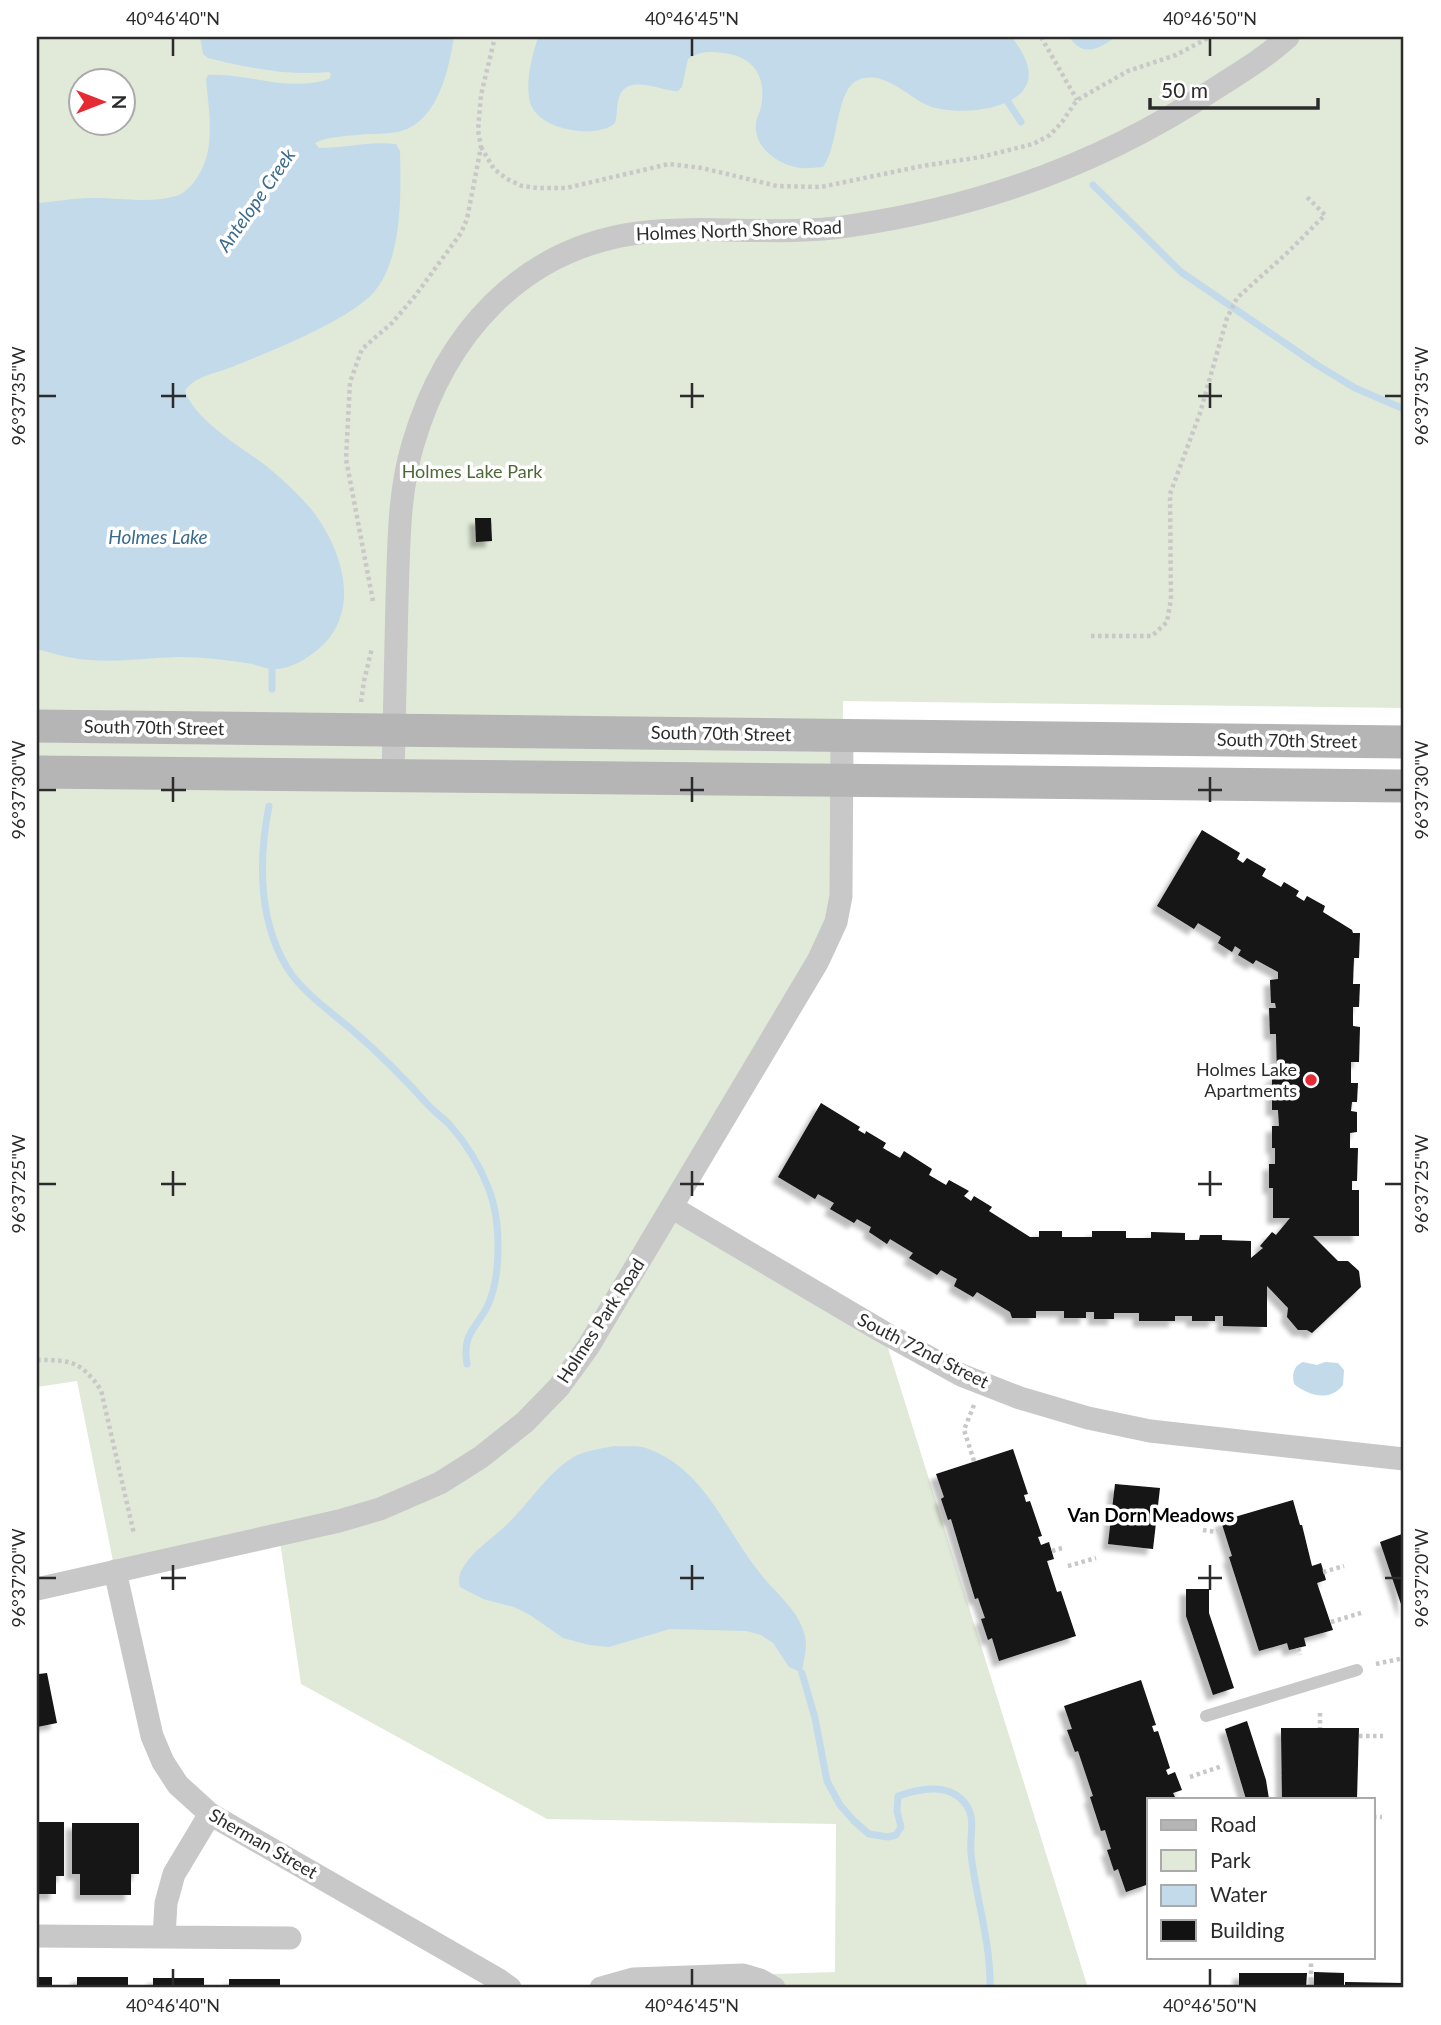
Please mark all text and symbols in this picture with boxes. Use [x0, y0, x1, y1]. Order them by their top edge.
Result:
text: 40°46'40"N [126, 7, 220, 29]
text: 40°46'45"N [645, 7, 739, 29]
text: 40°46'50"N [1163, 7, 1257, 29]
north arrow [66, 66, 136, 136]
scale bar [1150, 66, 1318, 110]
text: 50 m [1161, 77, 1208, 102]
text: N [108, 95, 131, 109]
water label: Antelope Creek [211, 143, 300, 256]
street label: Holmes North Shore Road [636, 215, 842, 245]
text: 96°37'35"W [7, 346, 29, 446]
text: 96°37'35"W [1410, 346, 1432, 446]
park label: Holmes Lake Park [402, 460, 543, 482]
water label: Holmes Lake [108, 525, 208, 548]
street label: South 70th Street [84, 715, 225, 739]
street label: South 70th Street [651, 721, 792, 745]
street label: South 70th Street [1217, 728, 1358, 752]
text: 96°37'30"W [7, 740, 29, 840]
text: 96°37'30"W [1410, 740, 1432, 840]
place label: Holmes Lake Apartments [1196, 1058, 1297, 1101]
marker: Holmes Lake Apartments [1303, 1072, 1319, 1088]
text: 96°37'25"W [7, 1134, 29, 1234]
text: 96°37'25"W [1410, 1134, 1432, 1234]
street label: Holmes Park Road [552, 1254, 649, 1387]
street label: South 72nd Street [854, 1308, 993, 1393]
district label: Van Dorn Meadows [1067, 1503, 1234, 1526]
text: 96°37'20"W [7, 1528, 29, 1628]
text: 96°37'20"W [1410, 1528, 1432, 1628]
legend [1147, 1798, 1374, 1958]
street label: Sherman Street [205, 1803, 322, 1883]
text: Road [1210, 1811, 1257, 1836]
text: Park [1210, 1847, 1251, 1872]
text: Water [1210, 1881, 1267, 1906]
text: Building [1210, 1917, 1285, 1942]
text: 40°46'40"N [126, 1994, 220, 2016]
text: 40°46'45"N [645, 1994, 739, 2016]
text: 40°46'50"N [1163, 1994, 1257, 2016]

